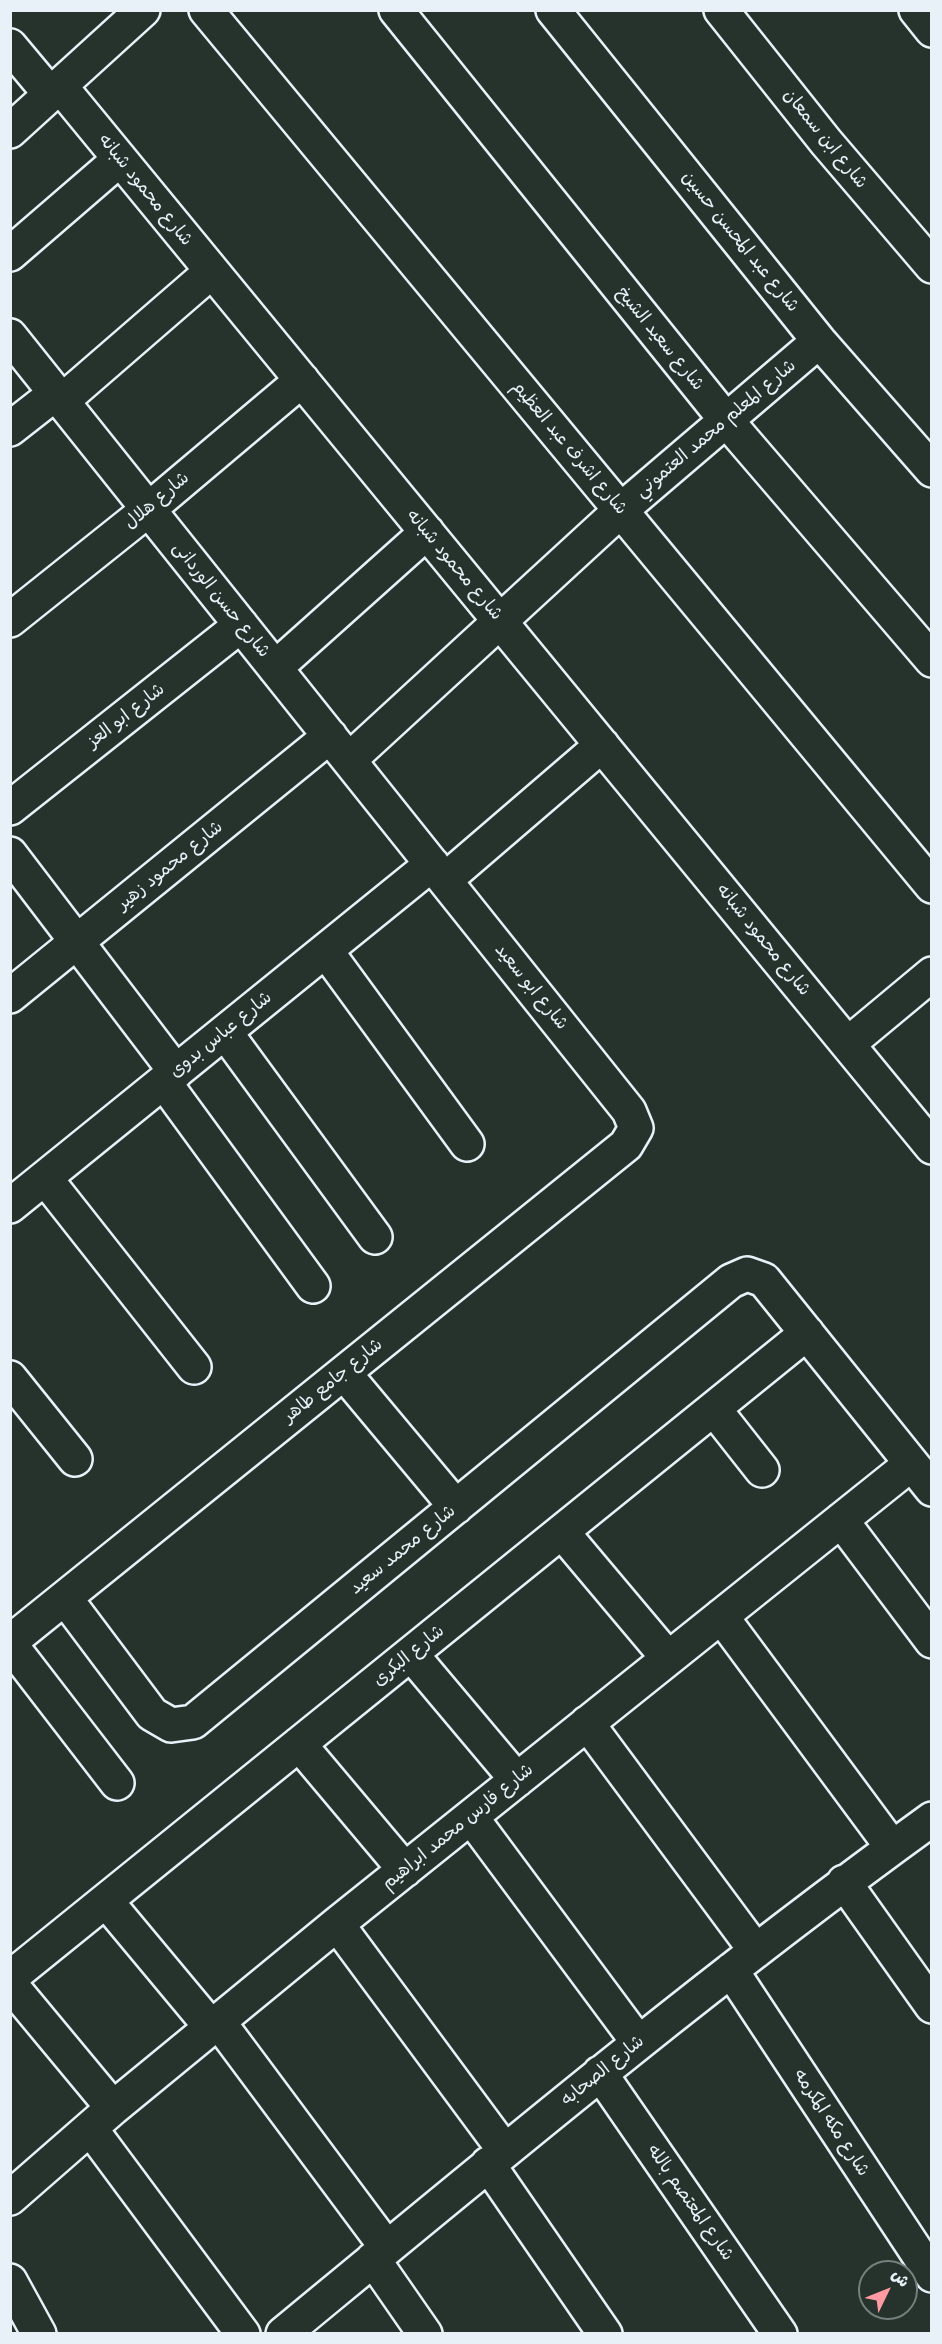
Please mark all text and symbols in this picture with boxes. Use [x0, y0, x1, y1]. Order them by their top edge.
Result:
street label: شارع ابن سمعان [778, 85, 872, 193]
street label: شارع محمود شبانه [93, 129, 197, 251]
street label: شارع عبد المحسن حسين [677, 167, 803, 317]
street label: شارع سعيد الشيخ [611, 283, 709, 395]
street label: شارع المعلم محمد العتموني [631, 355, 801, 503]
street label: شارع اشرف عبد العظيم [507, 377, 631, 519]
street label: شارع هلال [120, 468, 194, 534]
street label: شارع محمود شبانه [401, 505, 507, 625]
street label: شارع حسن الوردانى [168, 538, 274, 662]
street label: شارع ابو العز [83, 679, 169, 753]
street label: شارع محمود زهير [113, 817, 227, 915]
street label: شارع محمود شبانه [711, 879, 815, 1001]
street label: شارع ابو سعيد [490, 940, 572, 1034]
street label: شارع عباس بدوى [166, 987, 276, 1083]
street label: شارع جامع طاهر [279, 1334, 387, 1428]
street label: شارع محمد سعيد [346, 1501, 460, 1599]
street label: شارع البكرى [369, 1621, 449, 1691]
street label: شارع فارس محمد ابراهيم [378, 1759, 538, 1895]
street label: شارع الصحابه [557, 2031, 649, 2111]
street label: شارع مكه المكرمه [788, 2065, 874, 2181]
street label: شارع المعتصم بالله [642, 2141, 738, 2265]
north arrow [858, 2260, 918, 2320]
text: ش [887, 2266, 913, 2292]

